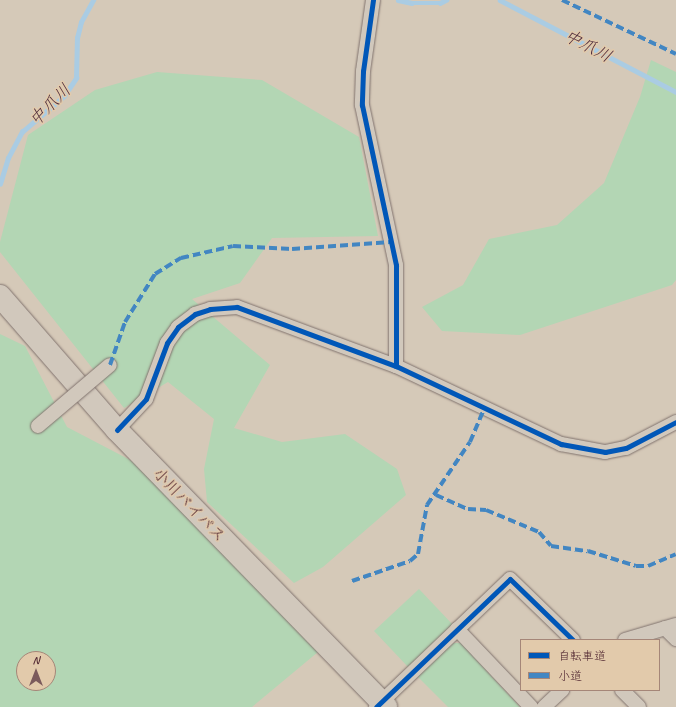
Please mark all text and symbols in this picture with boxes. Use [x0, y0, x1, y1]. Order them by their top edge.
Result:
water label: 中爪川 [561, 25, 615, 67]
water label: 中爪川 [25, 80, 75, 130]
street label: 小川バイパス [149, 464, 229, 546]
legend [520, 639, 660, 691]
text: 自転車道 [558, 648, 606, 664]
north arrow [16, 651, 56, 691]
text: N [33, 653, 39, 667]
text: 小道 [558, 668, 582, 684]

